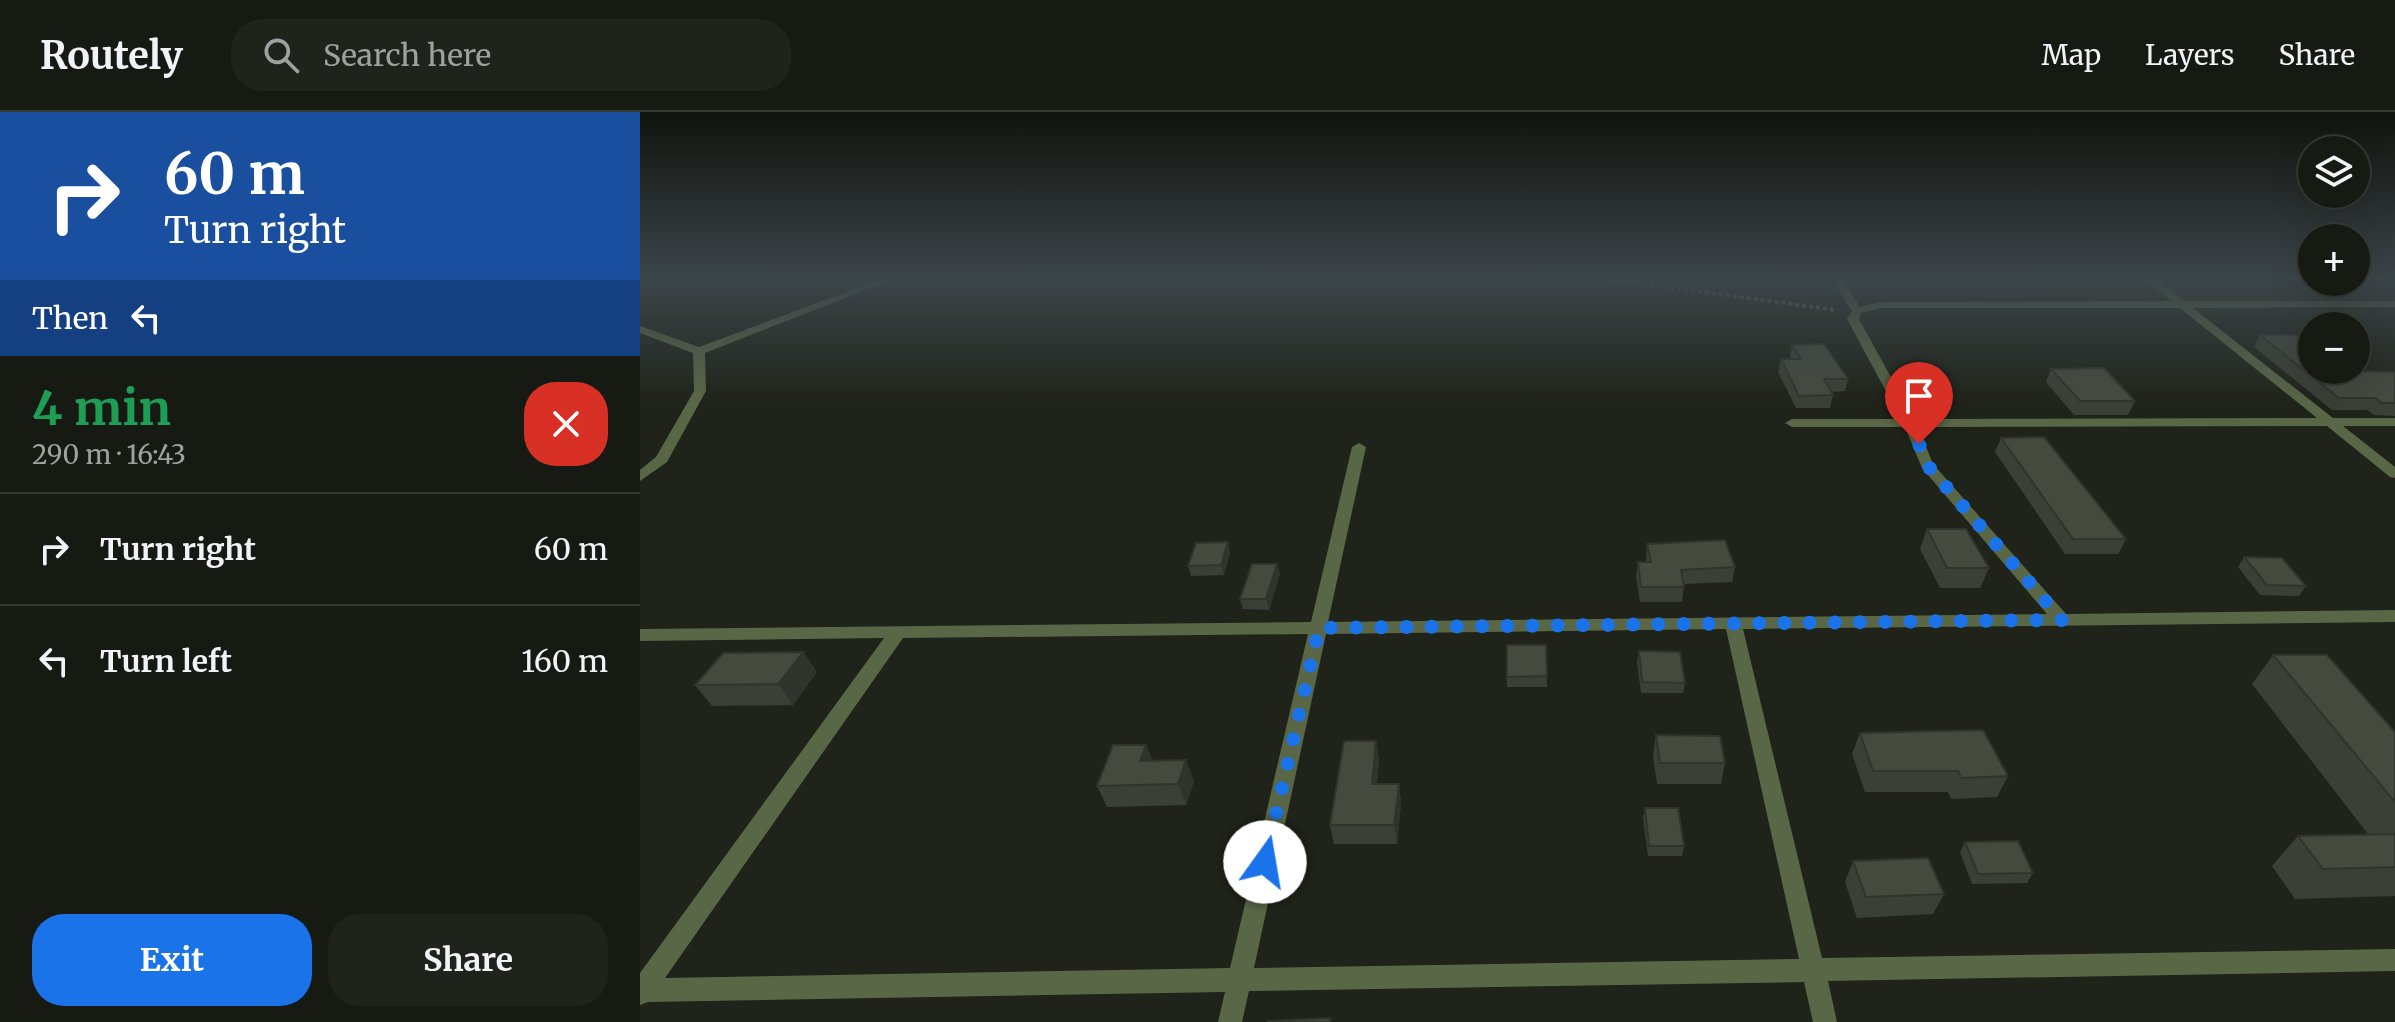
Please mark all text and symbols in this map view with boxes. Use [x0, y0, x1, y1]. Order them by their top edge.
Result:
search box [231, 19, 791, 91]
text: Routely [40, 32, 183, 79]
icon: search [259, 33, 303, 77]
text: Search here [323, 36, 491, 74]
text: Map [2041, 37, 2101, 73]
text: Layers [2145, 37, 2234, 73]
text: Share [2278, 37, 2355, 73]
map controls [2298, 136, 2370, 384]
button: layers [2298, 136, 2370, 208]
text: 60 m [164, 139, 305, 209]
icon: right [32, 144, 136, 248]
text: Turn right [164, 208, 346, 253]
button: + [2298, 224, 2370, 296]
icon: left [124, 296, 168, 340]
text: Then [32, 299, 108, 337]
button: − [2298, 312, 2370, 384]
pin [1885, 362, 1953, 444]
icon: arrive [1897, 374, 1941, 418]
text: 4 min [32, 378, 171, 438]
button: close [524, 382, 608, 466]
text: 290 m · 16:43 [32, 438, 186, 471]
icon: right [32, 527, 76, 571]
text: Turn right [100, 530, 256, 568]
text: 60 m [534, 530, 608, 568]
icon: left [32, 639, 76, 683]
text: Turn left [100, 642, 232, 680]
text: 160 m [521, 642, 608, 680]
position arrow [1223, 820, 1307, 904]
button: Exit [32, 914, 312, 1006]
button: Share [328, 914, 608, 1006]

